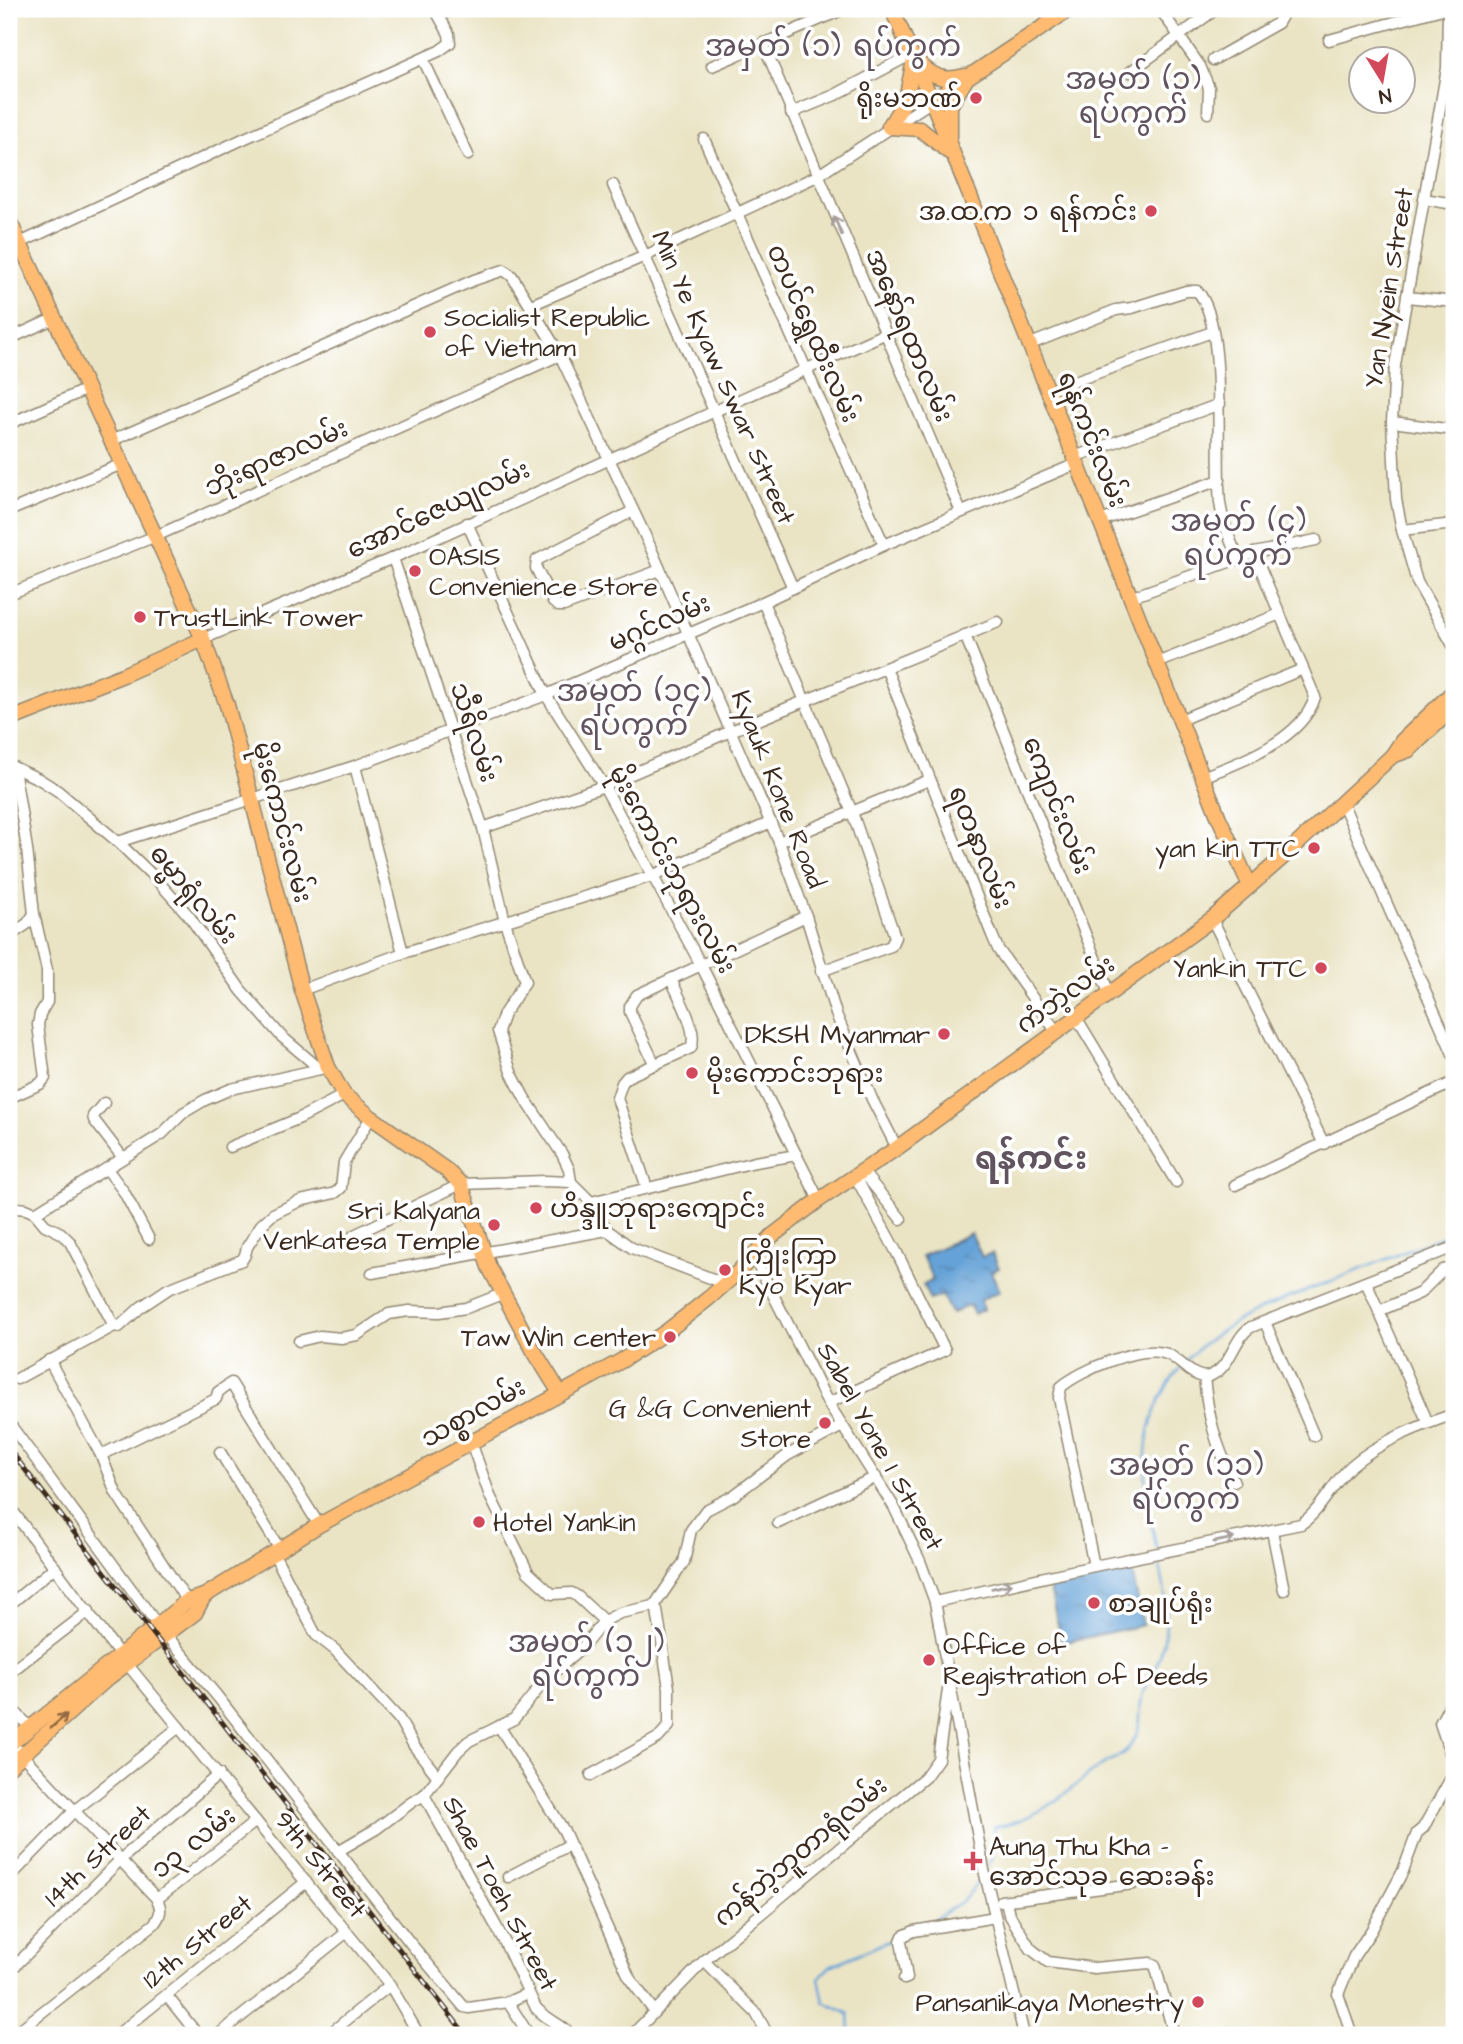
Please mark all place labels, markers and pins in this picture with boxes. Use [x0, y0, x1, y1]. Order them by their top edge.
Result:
place label: ရိုးမဘဏ် [856, 81, 962, 119]
marker: ရိုးမဘဏ် [968, 90, 984, 106]
place label: အ.ထ.က ၁ ရန်ကင်း [919, 194, 1137, 232]
marker: အ.ထ.က ၁ ရန်ကင်း [1143, 203, 1159, 219]
place label: Socialist Republic of Vietnam [444, 300, 650, 366]
marker: Socialist Republic of Vietnam [422, 324, 438, 340]
place label: OASIS Convenience Store [429, 539, 658, 605]
marker: OASIS Convenience Store [407, 563, 423, 579]
place label: TrustLink Tower [154, 600, 363, 636]
marker: TrustLink Tower [132, 609, 148, 625]
place label: yan kin TTC [1155, 831, 1300, 869]
marker: yan kin TTC [1306, 840, 1322, 856]
place label: Yankin TTC [1173, 951, 1307, 987]
marker: Yankin TTC [1313, 960, 1329, 976]
place label: DKSH Myanmar [745, 1017, 930, 1055]
marker: DKSH Myanmar [936, 1026, 952, 1042]
place label: မိုးကောင်းဘုရား [706, 1056, 884, 1094]
marker: မိုးကောင်းဘုရား [684, 1065, 700, 1081]
place label: ဟိန္ဒူဘုရားကျောင်း [550, 1191, 765, 1230]
place label: Sri Kalyana Venkatesa Temple [263, 1193, 480, 1259]
marker: ဟိန္ဒူဘုရားကျောင်း [528, 1200, 544, 1216]
marker: Sri Kalyana Venkatesa Temple [486, 1217, 502, 1233]
place label: ကြိုးကြာ Kyo Kyar [739, 1238, 852, 1306]
marker: ကြိုးကြာ Kyo Kyar [717, 1262, 733, 1278]
place label: Taw Win center [461, 1320, 656, 1356]
marker: Taw Win center [662, 1329, 678, 1345]
place label: G &G Convenient Store [609, 1391, 811, 1457]
marker: G &G Convenient Store [817, 1415, 833, 1431]
place label: Hotel Yankin [493, 1505, 635, 1541]
marker: Hotel Yankin [471, 1514, 487, 1530]
place label: စာချုပ်ရုံး [1108, 1586, 1213, 1624]
marker: စာချုပ်ရုံး [1086, 1595, 1102, 1611]
place label: Office of Registration of Deeds [943, 1628, 1208, 1696]
marker: Office of Registration of Deeds [921, 1652, 937, 1668]
place label: Aung Thu Kha - အောင်သုခ ဆေးခန်း [989, 1829, 1215, 1897]
marker: Aung Thu Kha - အောင်သုခ ဆေးခန်း [963, 1851, 983, 1871]
place label: Pansanikaya Monestry [915, 1985, 1184, 2023]
marker: Pansanikaya Monestry [1190, 1994, 1206, 2010]

